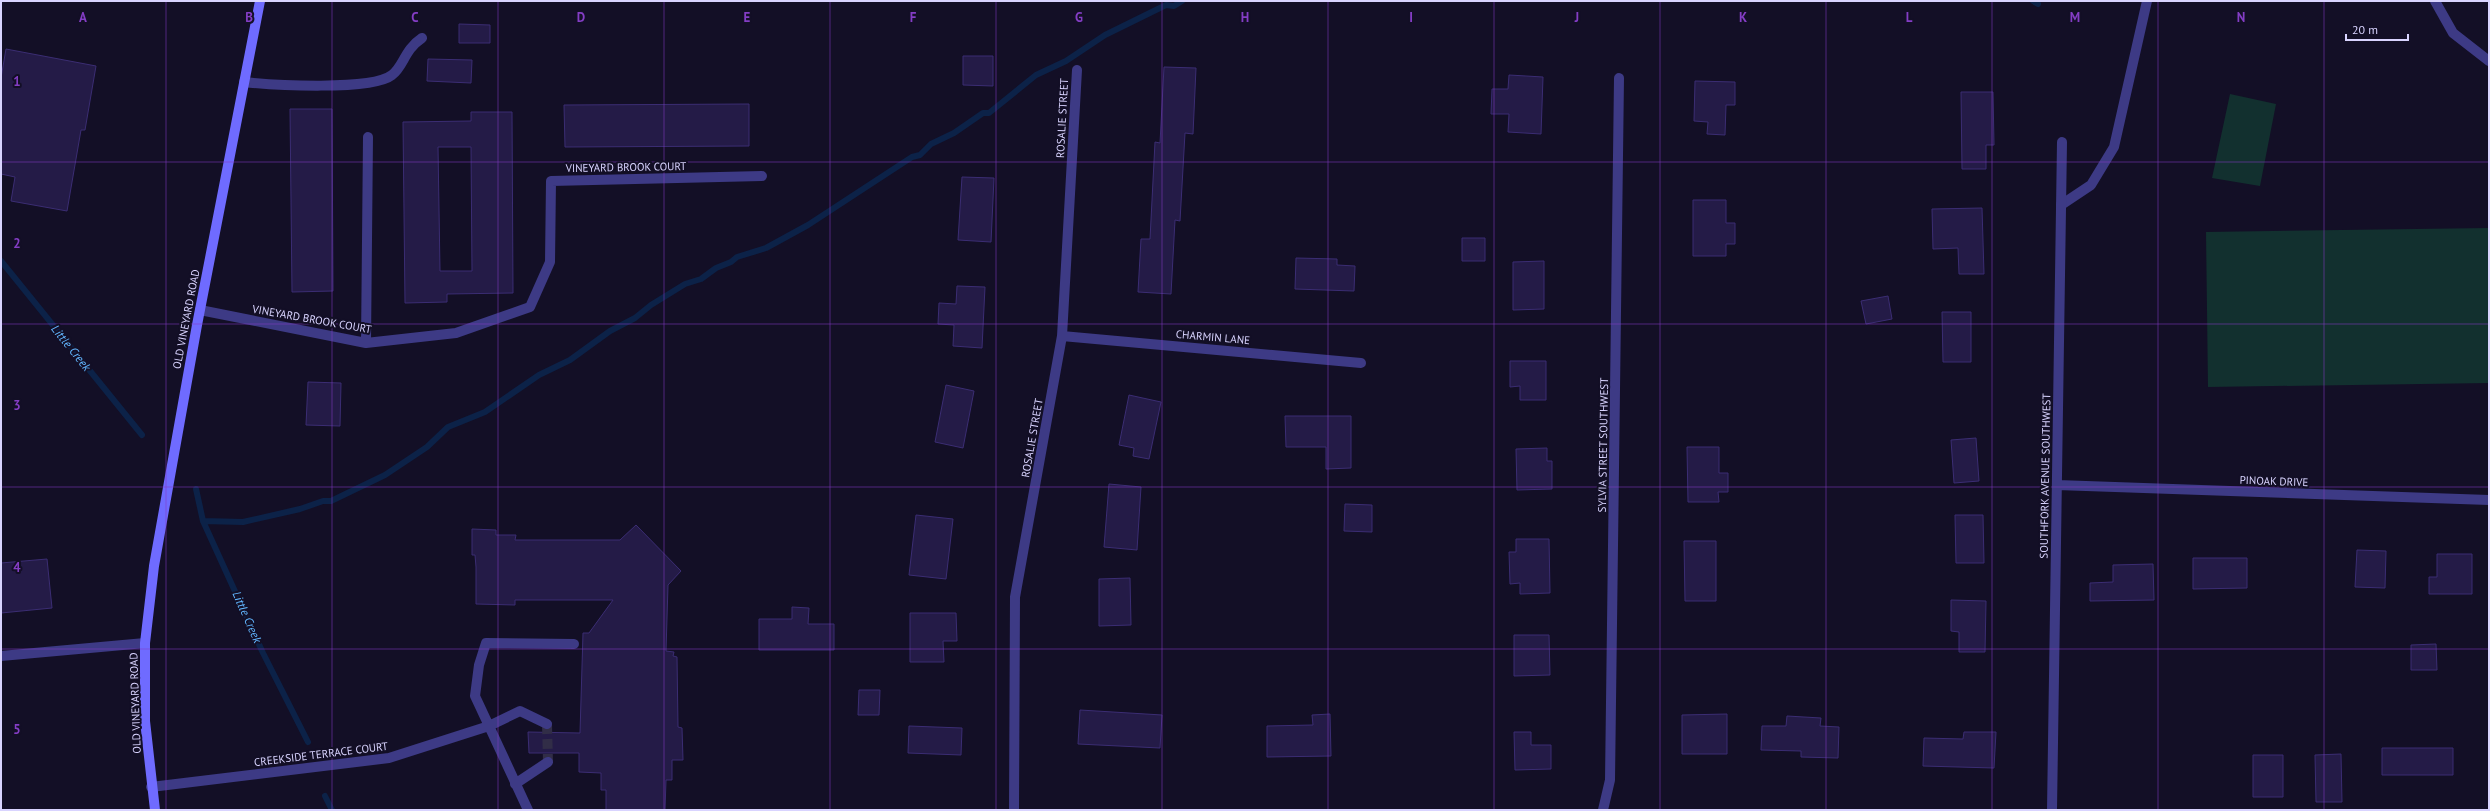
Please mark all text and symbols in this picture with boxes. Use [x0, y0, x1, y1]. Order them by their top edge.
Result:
text: A [79, 9, 87, 26]
text: B [245, 9, 253, 26]
text: C [411, 9, 419, 26]
text: D [577, 9, 585, 26]
text: E [744, 9, 751, 26]
text: F [910, 9, 917, 26]
text: G [1075, 9, 1083, 26]
text: H [1241, 9, 1249, 26]
text: I [1409, 9, 1413, 26]
text: J [1574, 9, 1579, 26]
text: K [1739, 9, 1747, 26]
text: L [1906, 9, 1913, 26]
text: M [2070, 9, 2080, 26]
text: N [2237, 9, 2245, 26]
scale bar [2346, 16, 2408, 42]
text: 20 m [2352, 22, 2378, 37]
text: 1 [13, 73, 21, 90]
street label: ROSALIE STREET [1053, 78, 1071, 158]
street label: VINEYARD BROOK COURT [564, 159, 687, 175]
text: 2 [13, 235, 21, 252]
street label: OLD VINEYARD ROAD [169, 268, 203, 370]
street label: VINEYARD BROOK COURT [250, 301, 373, 336]
water label: Little Creek [48, 322, 95, 374]
street label: CHARMIN LANE [1175, 327, 1251, 347]
street label: SYLVIA STREET SOUTHWEST [1595, 378, 1611, 512]
street label: SOUTHFORK AVENUE SOUTHWEST [2037, 393, 2053, 559]
text: 3 [13, 397, 21, 414]
street label: ROSALIE STREET [1018, 397, 1046, 479]
street label: PINOAK DRIVE [2239, 473, 2309, 489]
text: 4 [13, 559, 21, 576]
water label: Little Creek [229, 589, 266, 646]
street label: OLD VINEYARD ROAD [126, 652, 144, 754]
text: 5 [13, 721, 21, 738]
street label: CREEKSIDE TERRACE COURT [253, 739, 389, 769]

